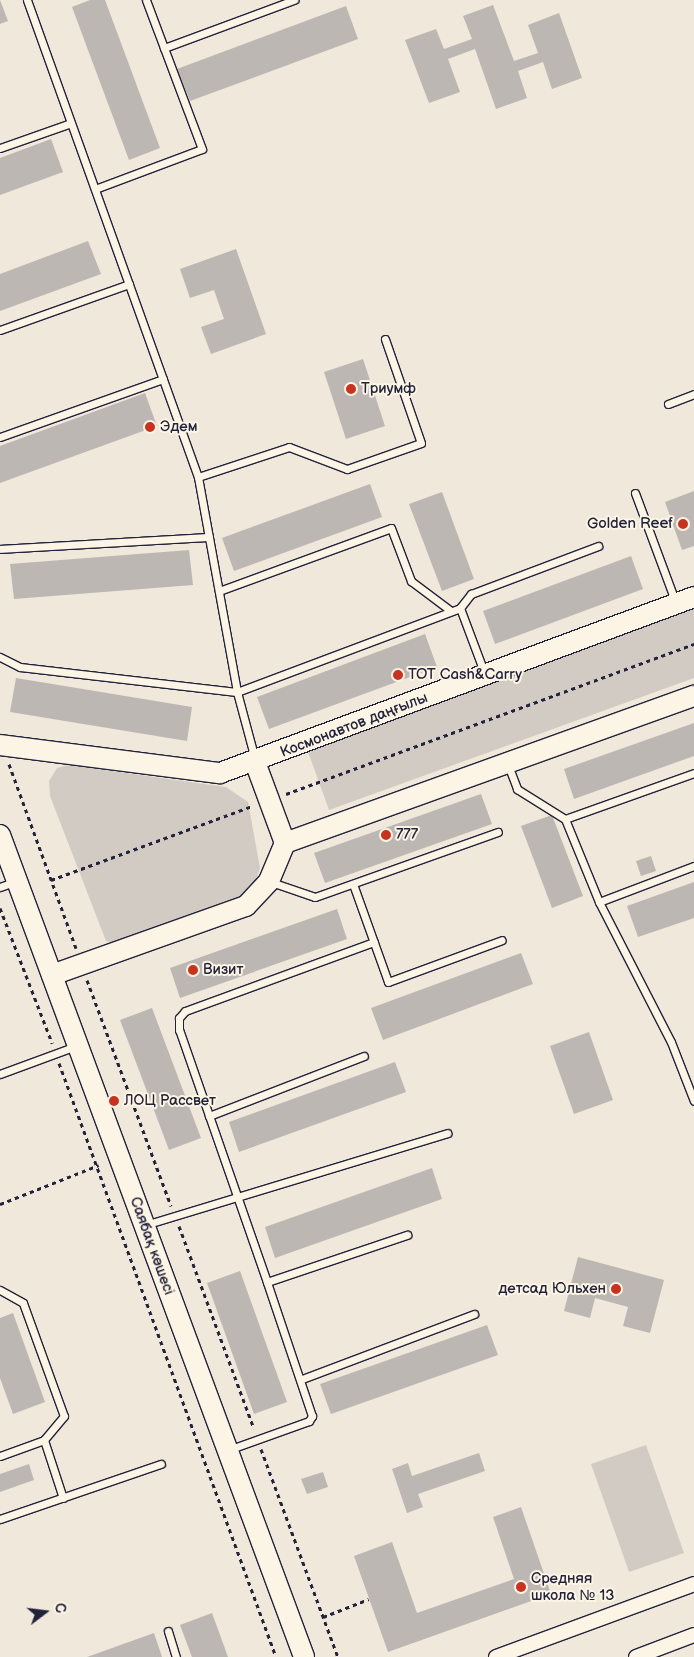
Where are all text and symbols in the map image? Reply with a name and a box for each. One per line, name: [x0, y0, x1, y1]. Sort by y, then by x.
place label: Триумф: [361, 380, 416, 398]
marker: Триумф: [345, 383, 357, 395]
place label: Эдем: [160, 418, 198, 436]
marker: Эдем: [144, 421, 156, 433]
place label: Golden Reef: [587, 515, 673, 533]
marker: Golden Reef: [677, 518, 689, 530]
place label: TOT Cash&Carry: [408, 666, 522, 684]
marker: TOT Cash&Carry: [392, 669, 404, 681]
street label: Космонавтов даңғылы: [278, 689, 430, 761]
place label: 777: [396, 826, 418, 844]
marker: 777: [380, 829, 392, 841]
place label: Визит: [203, 961, 243, 979]
marker: Визит: [187, 964, 199, 976]
place label: ЛОЦ Рассвет: [124, 1092, 216, 1110]
marker: ЛОЦ Рассвет: [108, 1095, 120, 1107]
street label: Саябақ көшесі: [126, 1195, 178, 1297]
place label: детсад Юльхен: [498, 1280, 606, 1298]
marker: детсад Юльхен: [610, 1283, 622, 1295]
place label: Средняя школа № 13: [531, 1569, 615, 1604]
marker: Средняя школа № 13: [515, 1581, 527, 1593]
north arrow: [20, 1587, 70, 1637]
text: С: [50, 1601, 69, 1615]

